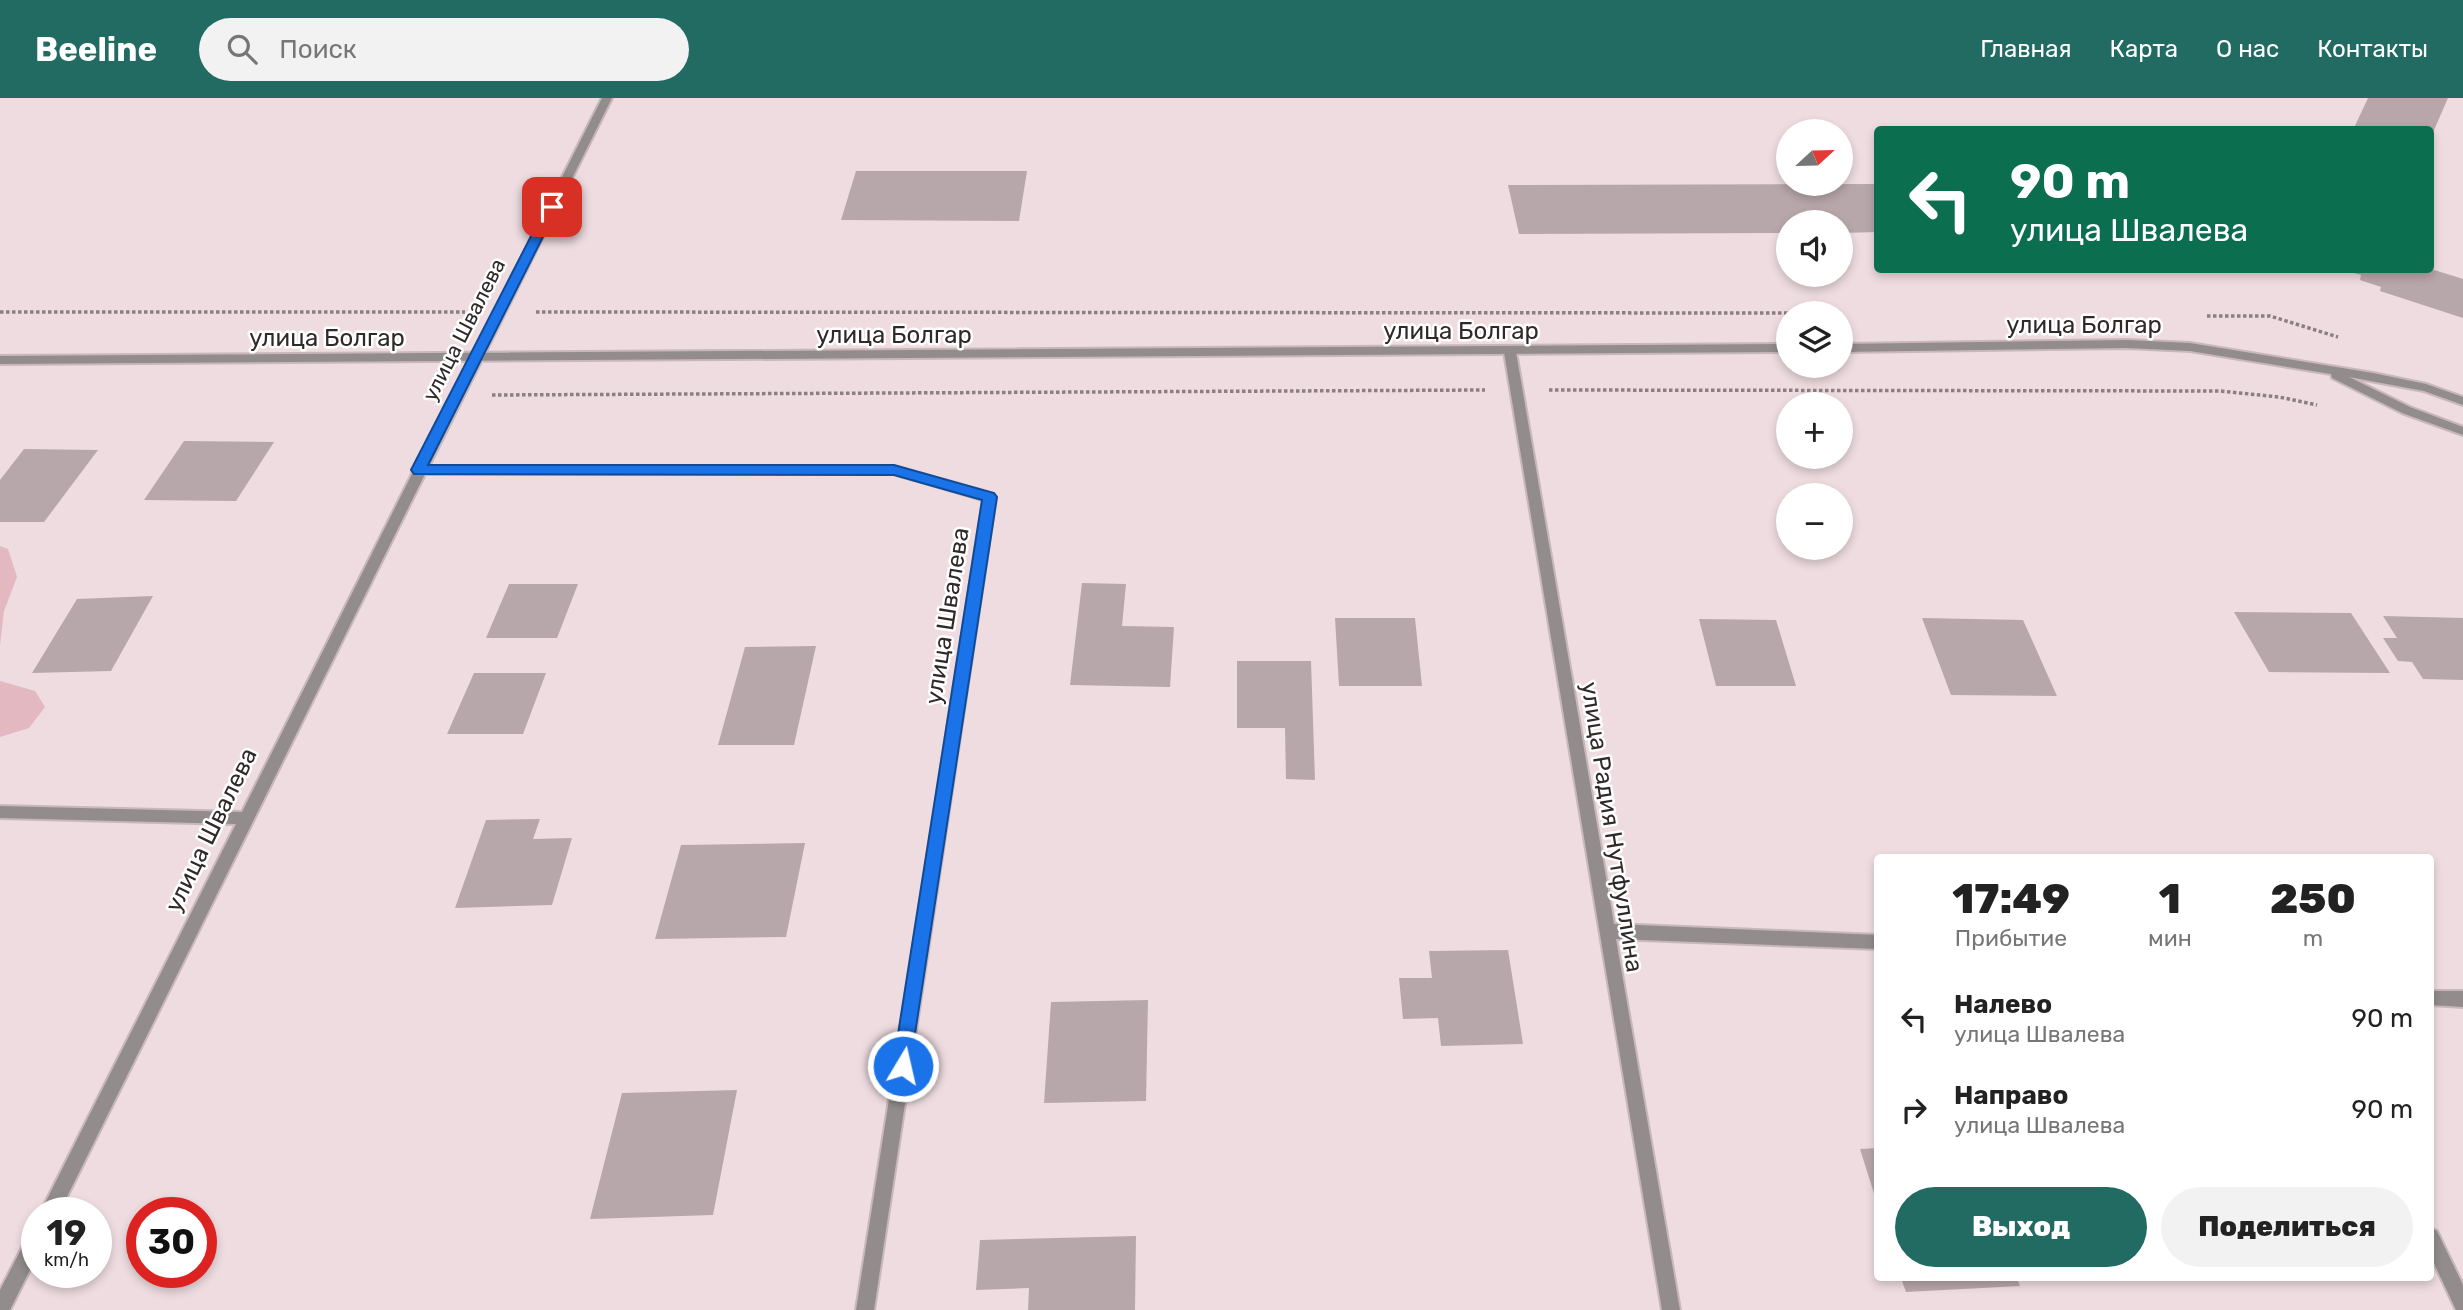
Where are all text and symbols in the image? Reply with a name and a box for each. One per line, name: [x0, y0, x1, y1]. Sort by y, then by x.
search box: [199, 18, 689, 81]
text: Beeline: [35, 30, 157, 69]
icon: search: [223, 30, 261, 68]
text: Поиск: [279, 34, 357, 65]
text: Главная: [1980, 35, 2072, 63]
text: Карта: [2110, 35, 2178, 63]
text: О нас: [2216, 35, 2279, 63]
text: Контакты: [2317, 35, 2428, 63]
north arrow: [1776, 119, 1853, 196]
map controls: [1776, 119, 1853, 560]
text: 90 m: [2010, 152, 2130, 210]
icon: left: [1895, 154, 1986, 245]
pin: [522, 177, 582, 237]
icon: arrive: [533, 188, 571, 226]
button: sound: [1776, 210, 1853, 287]
text: улица Швалева: [2010, 211, 2248, 249]
street label: улица Швалева: [417, 254, 510, 405]
button: layers: [1776, 301, 1853, 378]
street label: улица Болгар: [2006, 311, 2162, 339]
street label: улица Болгар: [1383, 317, 1539, 345]
street label: улица Болгар: [816, 321, 972, 349]
street label: улица Болгар: [249, 324, 405, 352]
button: +: [1776, 392, 1853, 469]
button: −: [1776, 483, 1853, 560]
street label: улица Швалева: [919, 526, 975, 706]
street label: улица Радия Нутфуллина: [1575, 680, 1649, 974]
street label: улица Швалева: [159, 744, 263, 916]
text: 17:49: [1952, 874, 2070, 924]
text: 1: [2159, 874, 2181, 924]
text: 250: [2270, 874, 2356, 924]
text: Прибытие: [1955, 924, 2067, 952]
text: мин: [2148, 924, 2192, 952]
text: m: [2303, 924, 2323, 952]
text: Налево: [1954, 989, 2052, 1020]
icon: left: [1895, 1000, 1933, 1038]
text: 90 m: [2352, 1003, 2413, 1034]
text: улица Швалева: [1954, 1020, 2125, 1048]
position arrow: [866, 1029, 940, 1103]
text: Направо: [1954, 1080, 2068, 1111]
icon: right: [1895, 1091, 1933, 1129]
text: 90 m: [2352, 1094, 2413, 1125]
text: улица Швалева: [1954, 1111, 2125, 1139]
button: Выход: [1895, 1187, 2147, 1267]
button: Поделиться: [2161, 1187, 2413, 1267]
speed limit sign: 30: [126, 1197, 217, 1288]
text: 19: [47, 1212, 86, 1254]
text: km/h: [44, 1249, 89, 1271]

